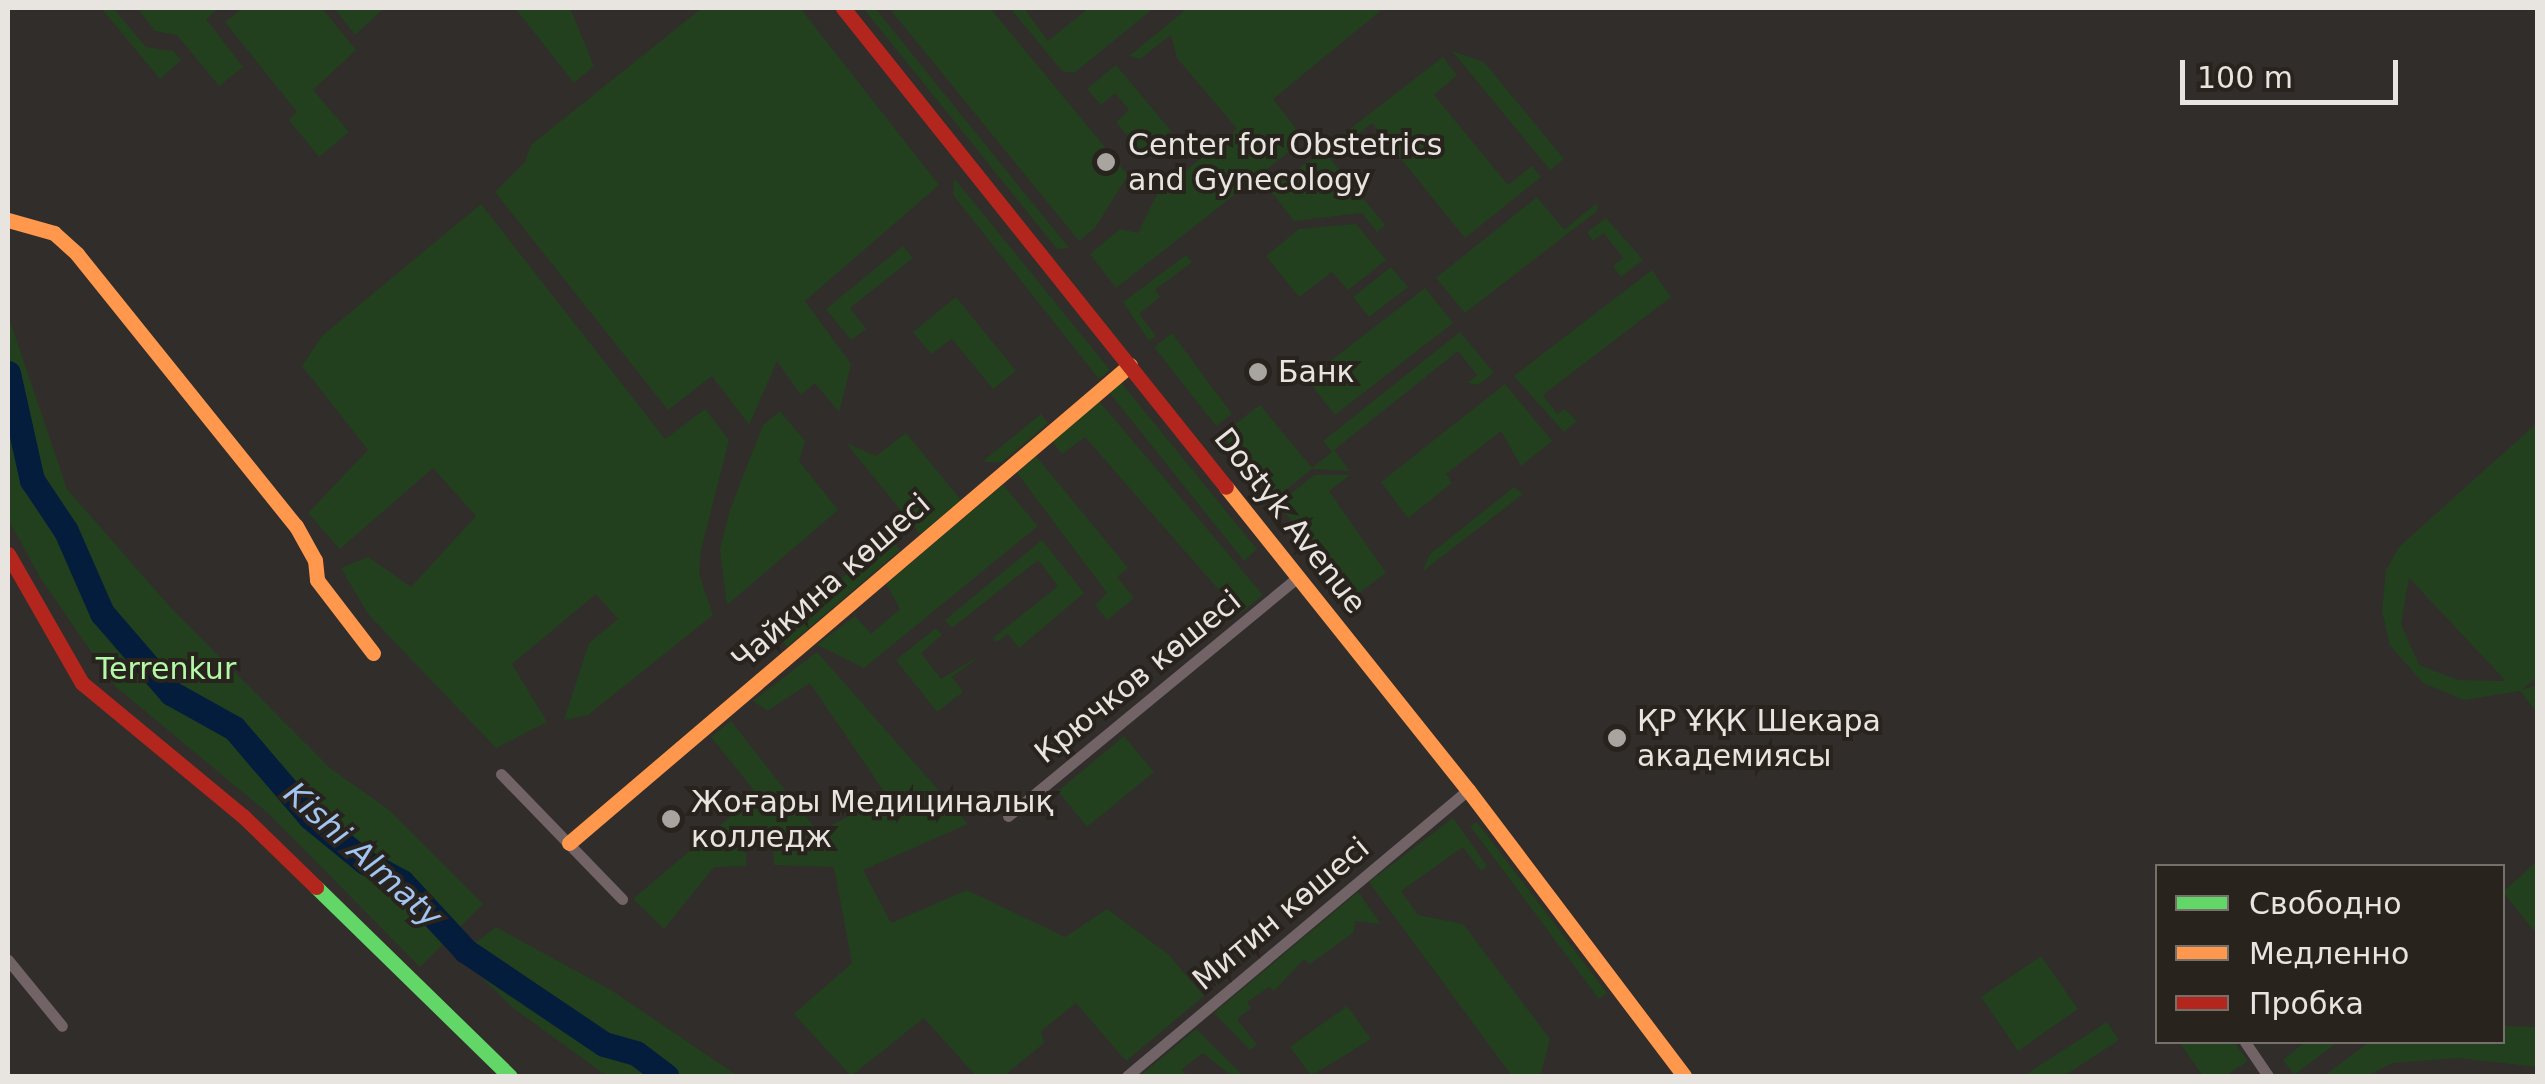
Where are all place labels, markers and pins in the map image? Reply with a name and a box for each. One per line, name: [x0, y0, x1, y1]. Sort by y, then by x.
place label: Center for Obstetrics and Gynecology: [1128, 127, 1442, 198]
marker: Center for Obstetrics and Gynecology: [1093, 149, 1119, 175]
place label: Банк: [1278, 354, 1355, 390]
marker: Банк: [1247, 361, 1269, 383]
place label: ҚР ҰҚК Шекара академиясы: [1637, 703, 1881, 774]
marker: ҚР ҰҚК Шекара академиясы: [1606, 727, 1628, 749]
place label: Жоғары Медициналық колледж: [691, 784, 1054, 854]
marker: Жоғары Медициналық колледж: [660, 808, 682, 830]

